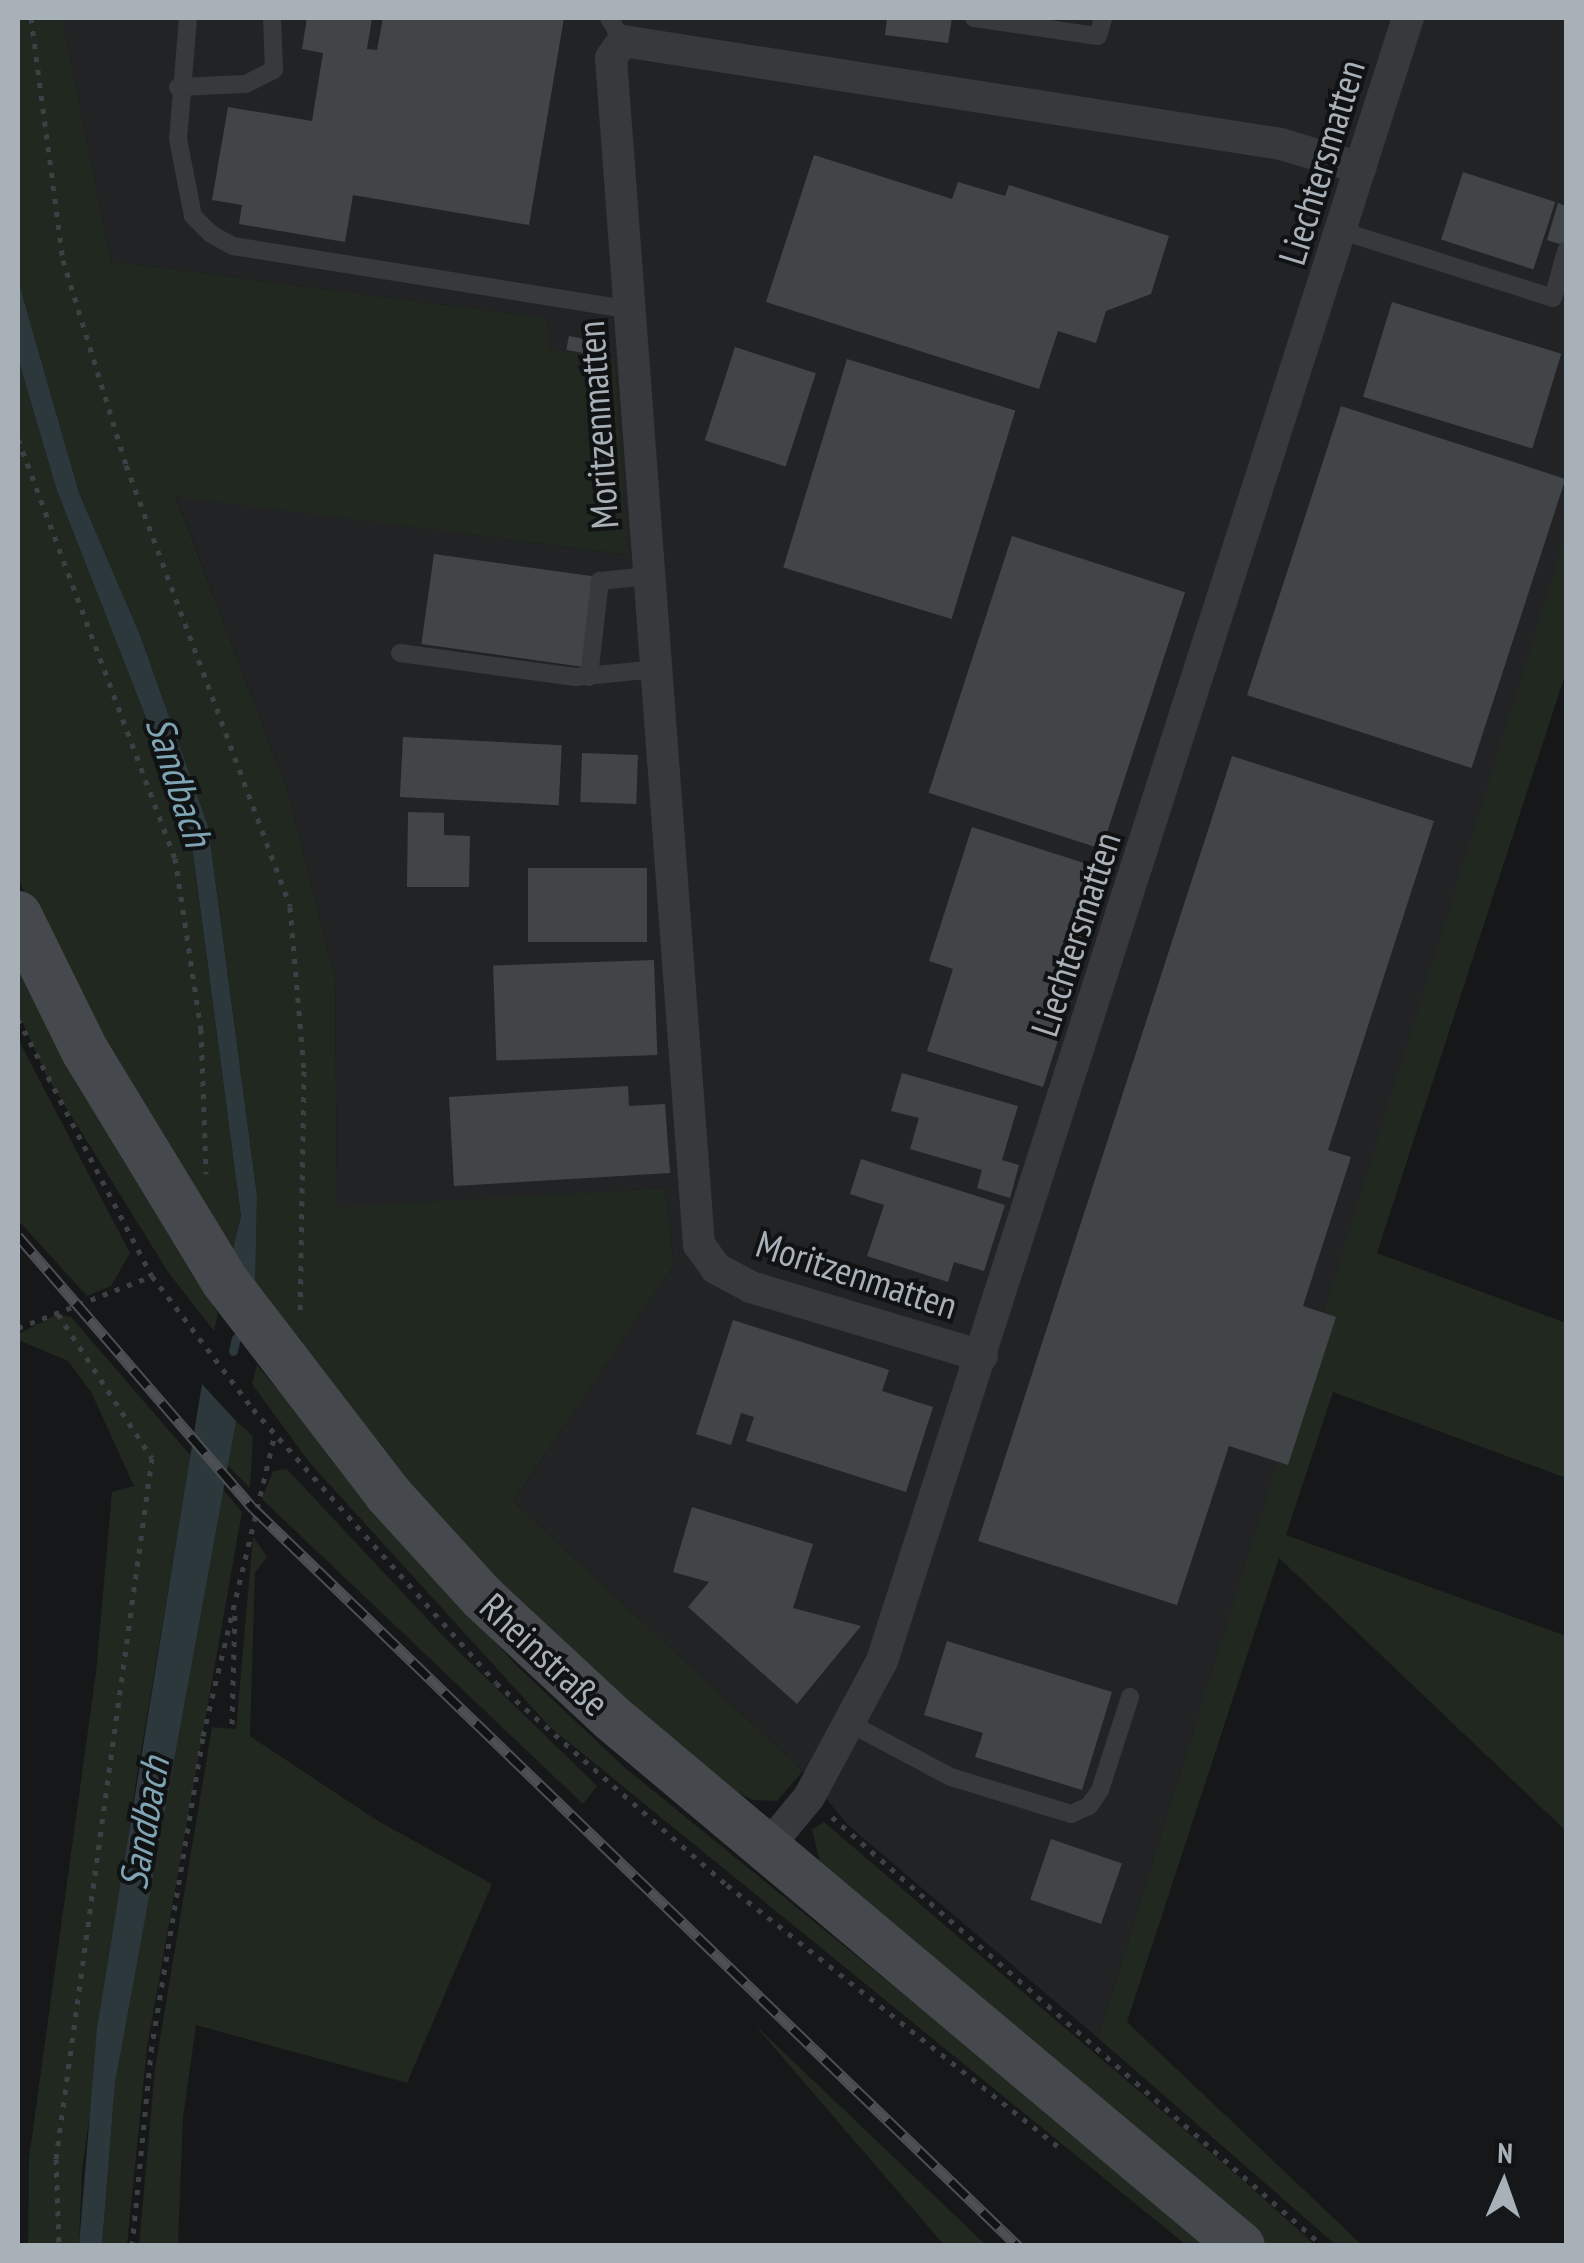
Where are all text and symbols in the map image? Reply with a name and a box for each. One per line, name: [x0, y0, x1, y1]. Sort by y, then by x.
street label: Liechtersmatten: [1268, 54, 1374, 270]
street label: Moritzenmatten: [567, 320, 627, 530]
water label: Sandbach: [137, 710, 223, 852]
street label: Liechtersmatten: [1021, 826, 1129, 1042]
street label: Moritzenmatten: [751, 1220, 963, 1328]
street label: Rheinstraße: [471, 1583, 619, 1725]
water label: Sandbach: [108, 1753, 178, 1893]
north arrow: [1454, 2133, 1554, 2233]
text: N: [1497, 2134, 1513, 2171]

